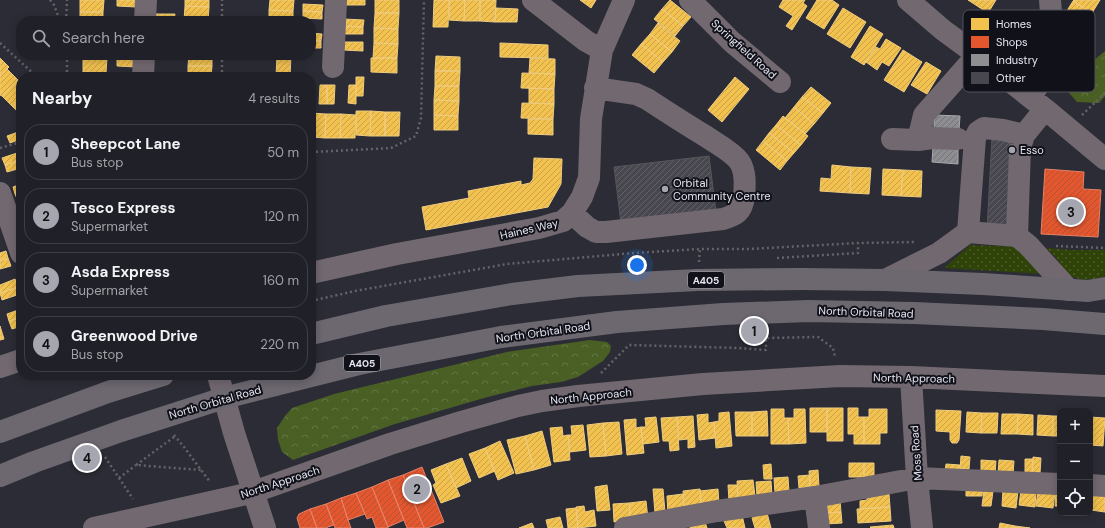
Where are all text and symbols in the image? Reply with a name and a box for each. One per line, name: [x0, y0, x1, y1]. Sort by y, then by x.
legend: [963, 10, 1095, 92]
search box: [16, 16, 316, 60]
street label: Springfield Road: [709, 16, 780, 82]
text: Homes: [996, 17, 1032, 31]
icon: search: [30, 27, 52, 49]
text: Search here: [62, 28, 145, 48]
text: Shops: [996, 35, 1028, 49]
text: Industry: [996, 53, 1038, 67]
text: Other: [996, 71, 1025, 85]
text: Nearby: [32, 87, 92, 109]
text: 4 results: [248, 90, 300, 107]
text: Sheepcot Lane: [71, 134, 181, 154]
place label: Esso: [1020, 143, 1044, 157]
text: 1: [44, 144, 48, 161]
text: 50 m: [267, 144, 299, 161]
marker: Esso: [1007, 145, 1017, 155]
text: Bus stop: [71, 154, 123, 171]
place label: Orbital Community Centre: [673, 176, 771, 203]
marker: Orbital Community Centre: [660, 184, 670, 194]
pin: 3: [1058, 197, 1084, 227]
text: Tesco Express: [71, 198, 176, 218]
text: 2: [42, 208, 50, 225]
text: 120 m: [264, 208, 299, 225]
street label: Haines Way: [499, 216, 559, 242]
text: Supermarket: [71, 218, 148, 235]
your location: [627, 255, 647, 275]
text: Asda Express: [71, 262, 170, 282]
text: 3: [42, 272, 50, 289]
text: 160 m: [263, 272, 299, 289]
road number: A405: [688, 272, 724, 288]
text: Supermarket: [71, 282, 148, 299]
street label: North Orbital Road: [818, 303, 914, 321]
pin: 1: [741, 316, 767, 346]
street label: North Orbital Road: [495, 318, 591, 346]
text: Greenwood Drive: [71, 326, 198, 346]
text: 4: [42, 336, 50, 353]
text: 220 m: [260, 336, 299, 353]
text: Bus stop: [71, 346, 123, 363]
road number: A405: [344, 355, 380, 371]
street label: North Approach: [873, 370, 955, 386]
street label: North Orbital Road: [167, 382, 263, 422]
street label: North Approach: [550, 385, 632, 407]
map controls: [1057, 408, 1093, 516]
button: +: [1057, 408, 1093, 444]
street label: Moss Road: [907, 425, 925, 481]
pin: 4: [74, 443, 100, 473]
button: −: [1057, 444, 1093, 480]
street label: North Approach: [239, 463, 321, 501]
pin: 2: [404, 474, 430, 504]
button: locate: [1057, 480, 1093, 516]

